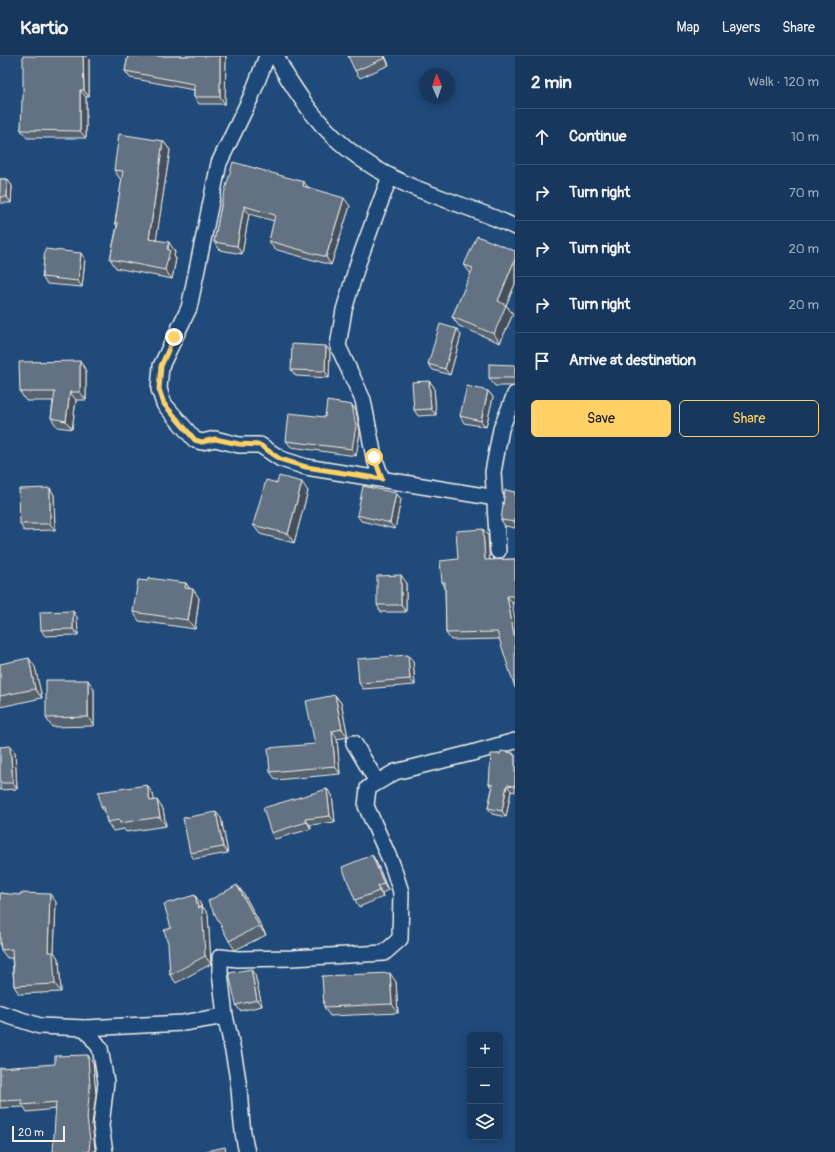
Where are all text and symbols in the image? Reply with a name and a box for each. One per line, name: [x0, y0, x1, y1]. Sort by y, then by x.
text: Kartio: [20, 16, 68, 40]
text: Map: [677, 19, 700, 36]
text: Layers: [722, 19, 760, 36]
text: Share: [782, 19, 815, 36]
north arrow: [419, 68, 455, 104]
text: 2 min: [531, 72, 572, 93]
text: Walk · 120 m: [748, 74, 819, 90]
icon: ahead: [531, 126, 553, 148]
text: Continue: [569, 127, 627, 146]
text: 10 m: [791, 129, 819, 145]
icon: right: [531, 182, 553, 204]
text: Turn right: [569, 183, 630, 202]
text: 70 m: [789, 185, 819, 201]
icon: right: [531, 238, 553, 260]
text: Turn right: [569, 239, 630, 258]
text: 20 m: [788, 241, 819, 257]
icon: right: [531, 294, 553, 316]
text: Turn right: [569, 295, 630, 314]
text: 20 m: [788, 297, 819, 313]
route end: [165, 328, 183, 346]
icon: arrive: [531, 350, 553, 372]
text: Arrive at destination: [569, 351, 696, 370]
button: Save: [531, 400, 671, 437]
button: Share: [679, 400, 819, 437]
route start: [365, 448, 383, 466]
map controls: [467, 1032, 503, 1140]
button: +: [467, 1032, 503, 1068]
button: −: [467, 1068, 503, 1104]
button: layers: [467, 1104, 503, 1140]
scale bar: [12, 1124, 65, 1143]
text: 20 m: [18, 1126, 44, 1139]

